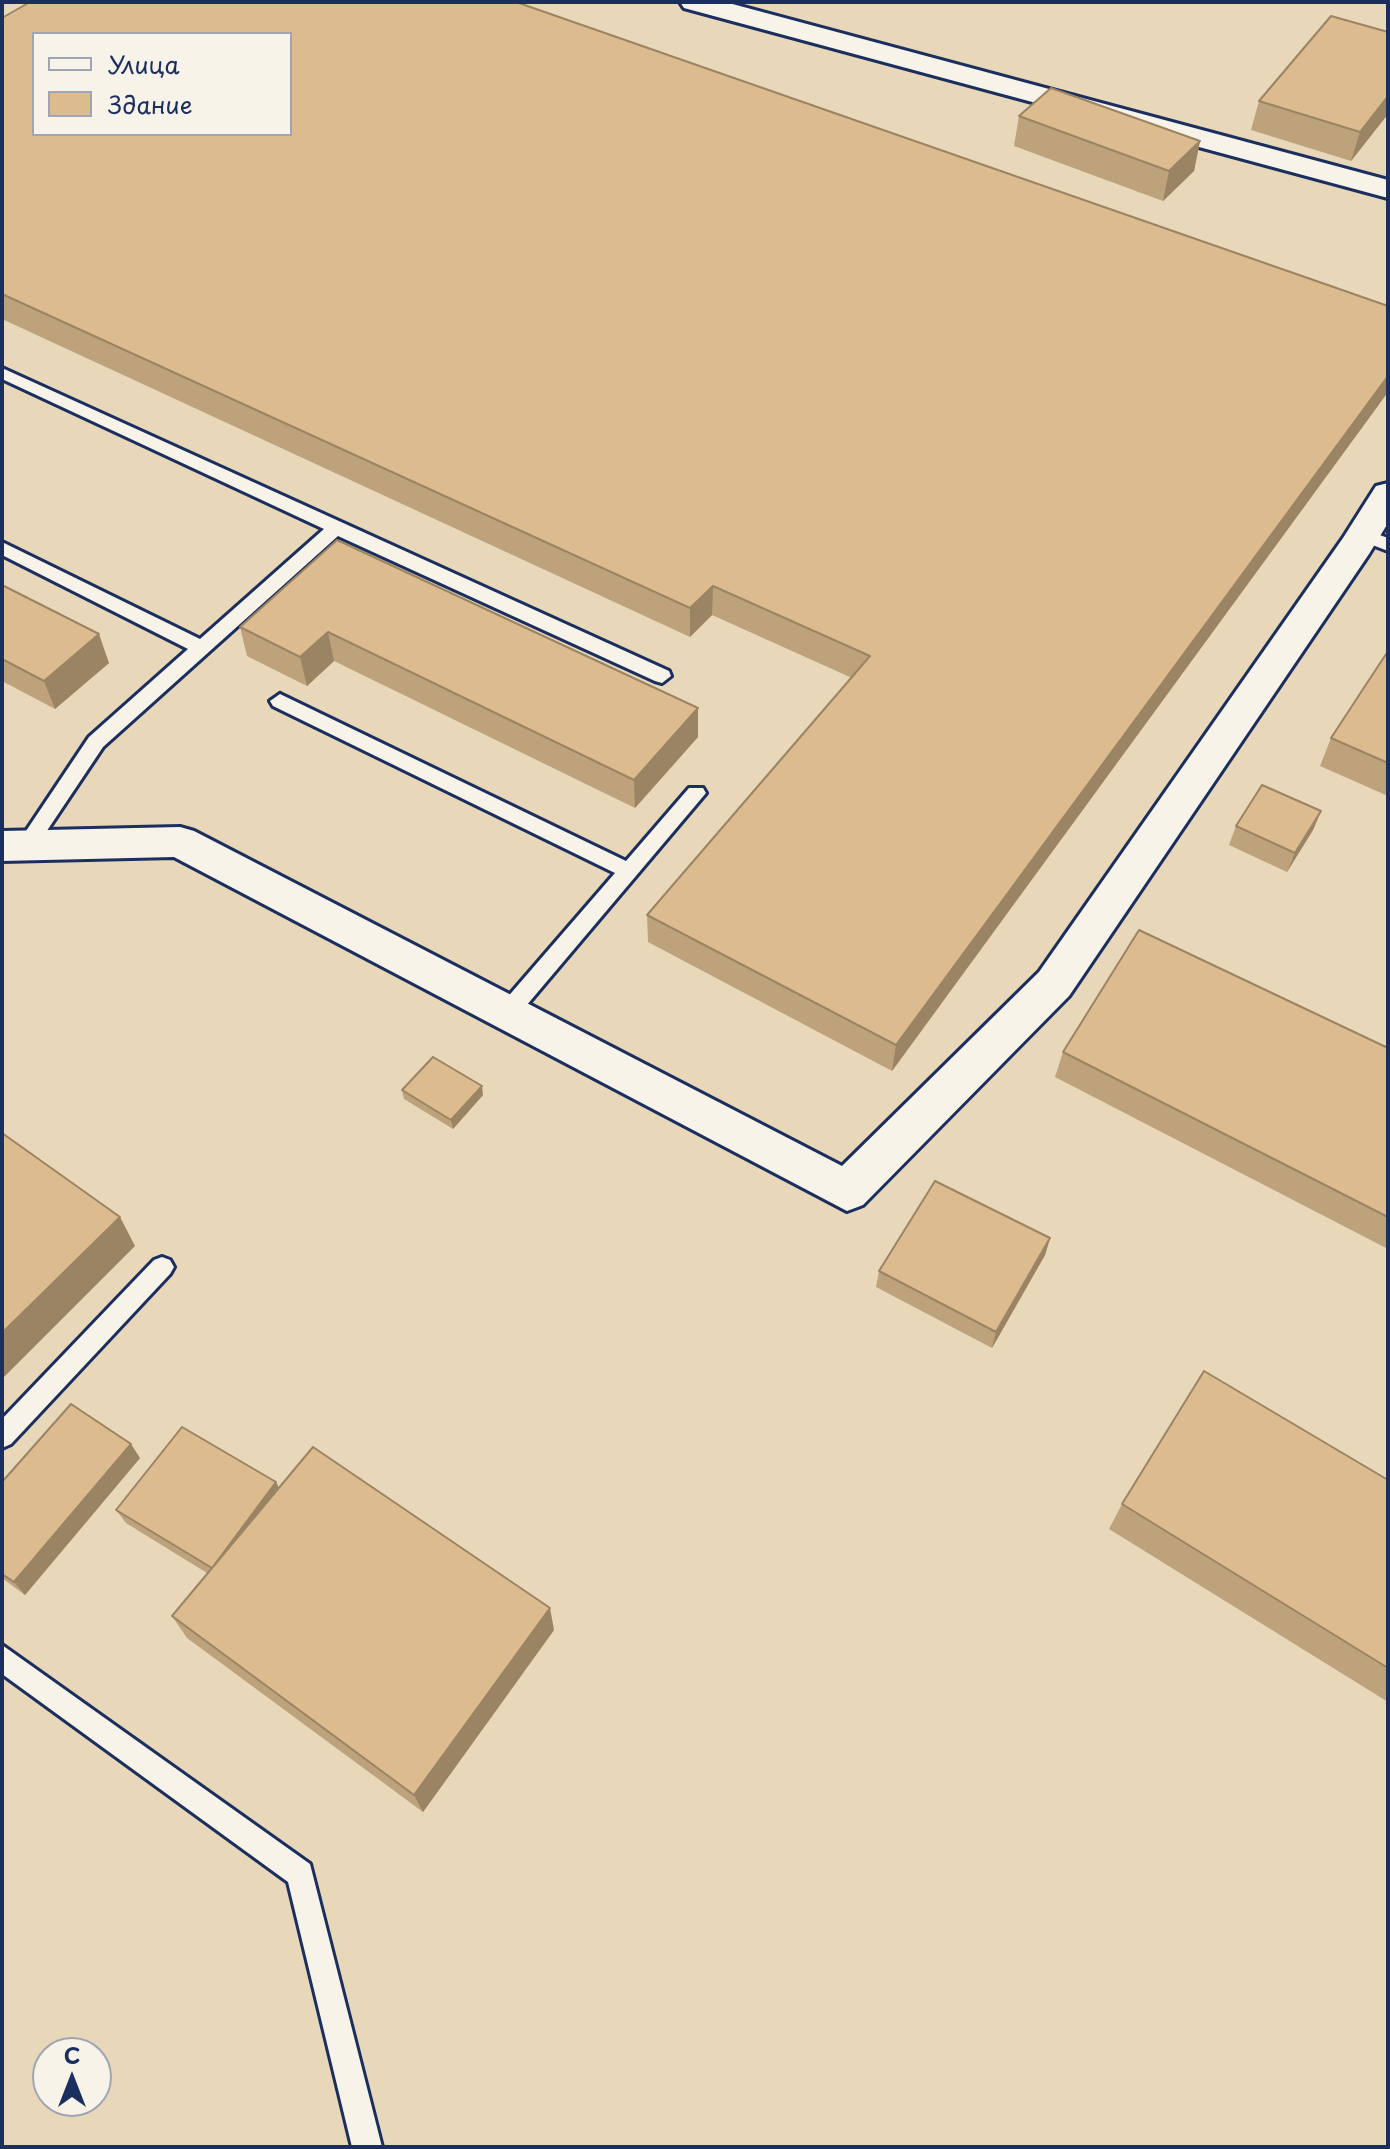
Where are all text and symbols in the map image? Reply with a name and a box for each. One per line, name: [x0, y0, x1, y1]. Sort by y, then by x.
legend: [32, 32, 292, 136]
text: Улица: [108, 46, 180, 82]
text: Здание: [108, 86, 193, 122]
north arrow: [32, 2037, 112, 2117]
text: С: [64, 2038, 80, 2071]

